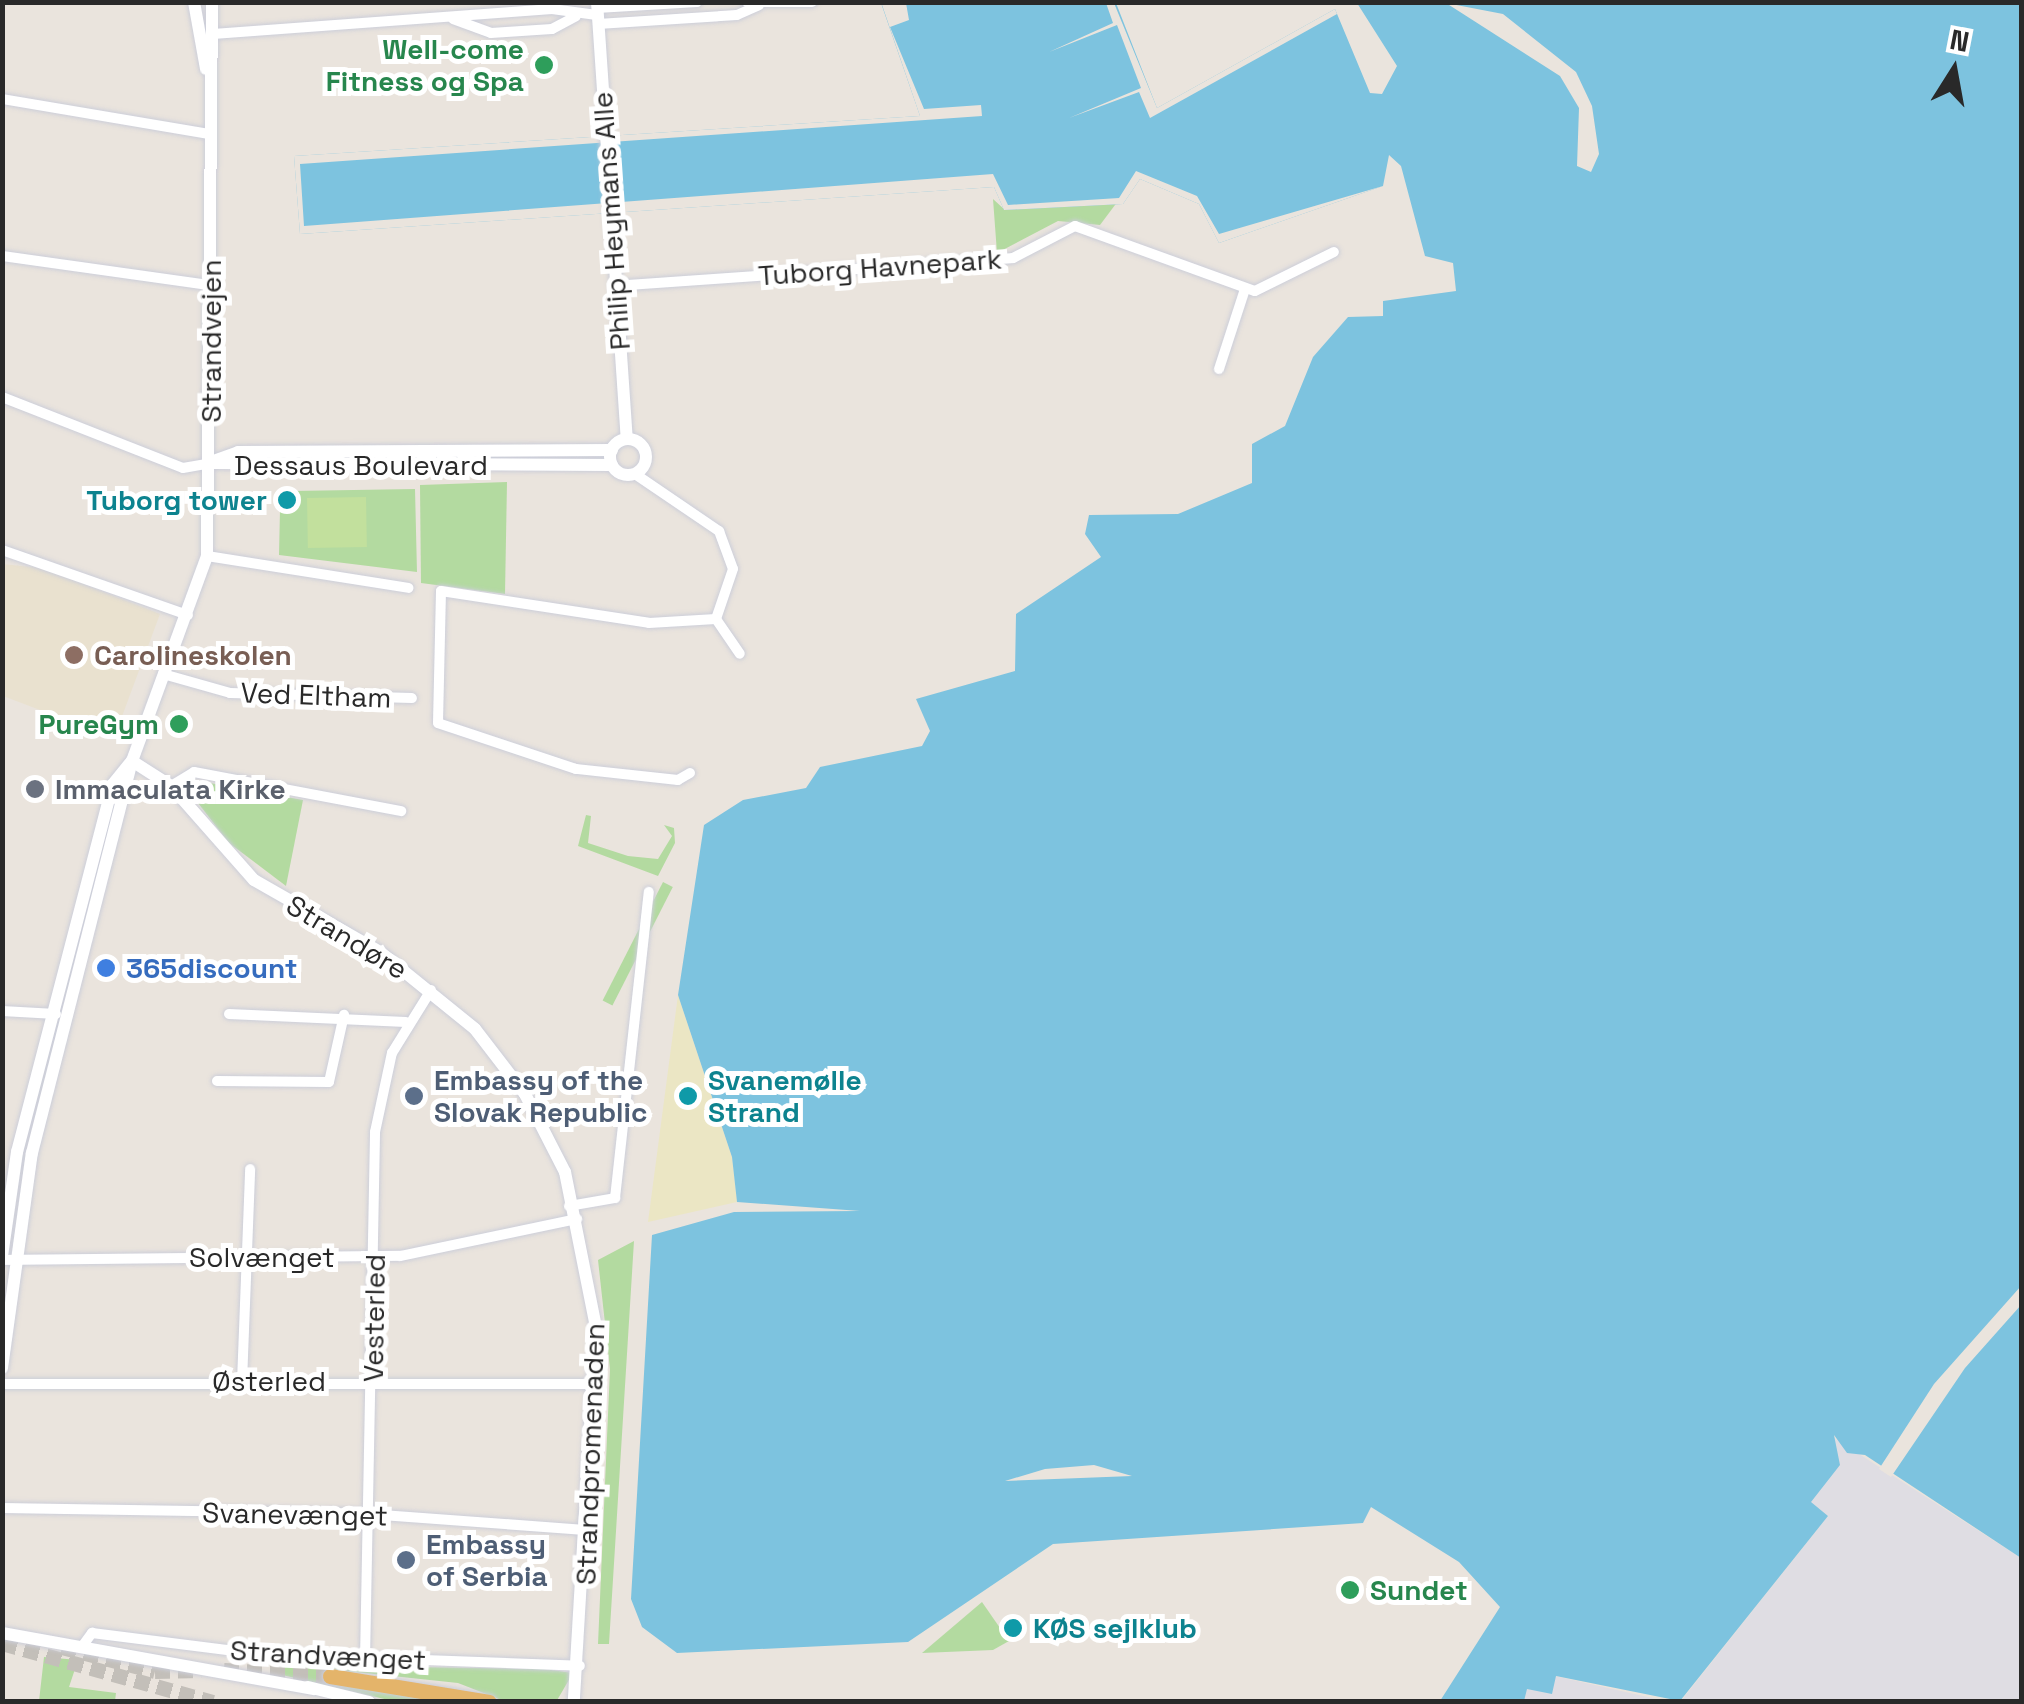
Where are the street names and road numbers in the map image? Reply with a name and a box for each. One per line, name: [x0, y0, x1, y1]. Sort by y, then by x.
street label: Philip Heymans Alle: [585, 91, 637, 351]
street label: Tuborg Havnepark: [757, 242, 1003, 292]
street label: Strandvejen: [194, 259, 228, 423]
street label: Dessaus Boulevard: [234, 448, 488, 482]
street label: Ved Eltham: [240, 676, 392, 714]
street label: Strandøre: [280, 888, 414, 986]
street label: Solvænget: [189, 1240, 335, 1274]
street label: Vesterled: [356, 1254, 392, 1382]
street label: Strandpromenaden: [569, 1322, 611, 1586]
street label: Østerled: [212, 1364, 326, 1398]
street label: Svanevænget: [202, 1496, 388, 1532]
street label: Strandvænget: [229, 1633, 427, 1677]

